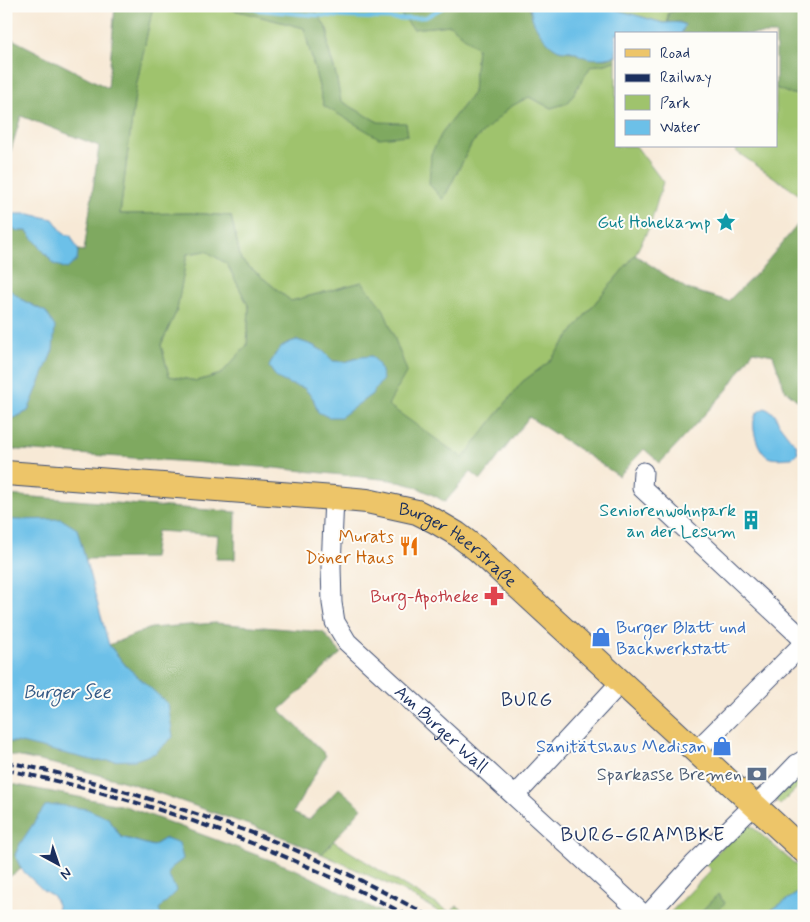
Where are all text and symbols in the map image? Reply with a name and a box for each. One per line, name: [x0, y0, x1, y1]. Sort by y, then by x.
legend: [615, 32, 778, 148]
text: Road: [660, 44, 690, 64]
text: Railway: [660, 68, 712, 88]
text: Park: [660, 94, 690, 114]
text: Water: [660, 118, 700, 138]
place label: Gut Hohekamp: [597, 211, 711, 235]
place icon: Gut Hohekamp: [715, 211, 737, 233]
street label: Burger Heerstraße: [396, 497, 522, 593]
place label: Seniorenwohnpark an der Lesum: [599, 499, 736, 544]
building icon: Seniorenwohnpark an der Lesum: [740, 509, 762, 531]
place label: Murats Döner Haus: [305, 525, 394, 570]
restaurant icon: Murats Döner Haus: [398, 535, 420, 557]
place label: Burg-Apotheke: [370, 585, 479, 610]
pharmacy icon: Burg-Apotheke: [483, 585, 505, 607]
place label: Burger Blatt und Backwerkstatt: [616, 616, 746, 661]
shop icon: Burger Blatt und Backwerkstatt: [590, 626, 612, 648]
water label: Burger See: [23, 680, 112, 707]
street label: Am Burger Wall: [389, 681, 493, 779]
district label: BURG: [501, 688, 553, 713]
place label: Sanitätshaus Medisan: [536, 735, 707, 759]
shop icon: Sanitätshaus Medisan: [711, 735, 733, 757]
place label: Sparkasse Bremen: [597, 763, 742, 787]
bank icon: Sparkasse Bremen: [746, 763, 768, 785]
district label: BURG-GRAMBKE: [561, 822, 725, 849]
north arrow: [32, 840, 82, 890]
text: N: [56, 863, 75, 883]

